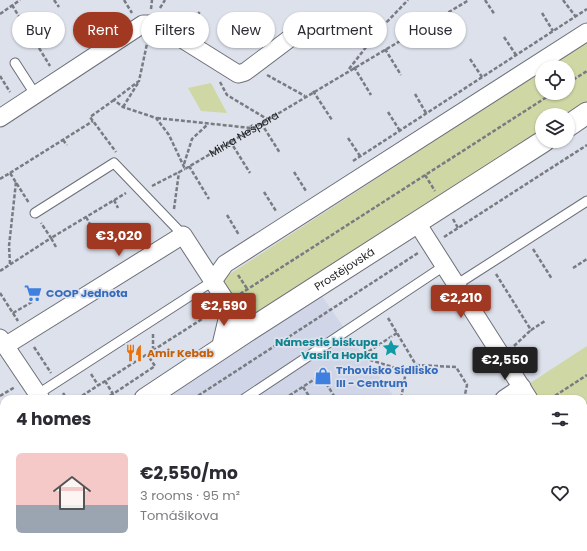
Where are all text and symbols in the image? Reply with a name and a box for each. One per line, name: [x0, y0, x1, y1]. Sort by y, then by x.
chip: Buy: [12, 12, 65, 48]
chip: Rent: [73, 12, 133, 48]
chip: Filters: [141, 12, 209, 48]
chip: New: [217, 12, 275, 48]
chip: Apartment: [283, 12, 387, 48]
chip: House: [395, 12, 466, 48]
map controls: [535, 60, 575, 148]
button: locate: [535, 60, 575, 100]
street label: Mirka Nešpora: [206, 107, 282, 161]
button: layers: [535, 108, 575, 148]
pin: €3,020: [86, 223, 152, 257]
text: €3,020: [96, 226, 142, 245]
street label: Prostějovská: [311, 244, 378, 294]
supermarket icon: COOP Jednota: [23, 283, 43, 303]
place label: COOP Jednota: [46, 285, 128, 301]
pin: €2,210: [428, 285, 494, 319]
text: €2,210: [440, 288, 482, 307]
pin: €2,590: [191, 293, 257, 327]
text: €2,590: [201, 296, 247, 315]
place label: Námestie biskupa Vasiľa Hopka: [275, 334, 378, 363]
place icon: Námestie biskupa Vasiľa Hopka: [381, 338, 401, 358]
restaurant icon: Amir Kebab: [124, 343, 144, 363]
place label: Amir Kebab: [147, 345, 214, 361]
pin: €2,550: [472, 347, 538, 381]
text: €2,550: [482, 350, 528, 369]
place label: Trhovisko Sídlisko III - Centrum: [336, 362, 438, 391]
shop icon: Trhovisko Sídlisko III - Centrum: [313, 366, 333, 386]
text: 4 homes: [16, 407, 91, 431]
icon: filters: [549, 408, 571, 430]
text: €2,550/mo: [140, 461, 238, 485]
icon: home: [48, 469, 96, 517]
icon: heart: [549, 482, 571, 504]
text: 3 rooms · 95 m²: [140, 486, 240, 505]
text: Tomášikova: [140, 506, 219, 525]

